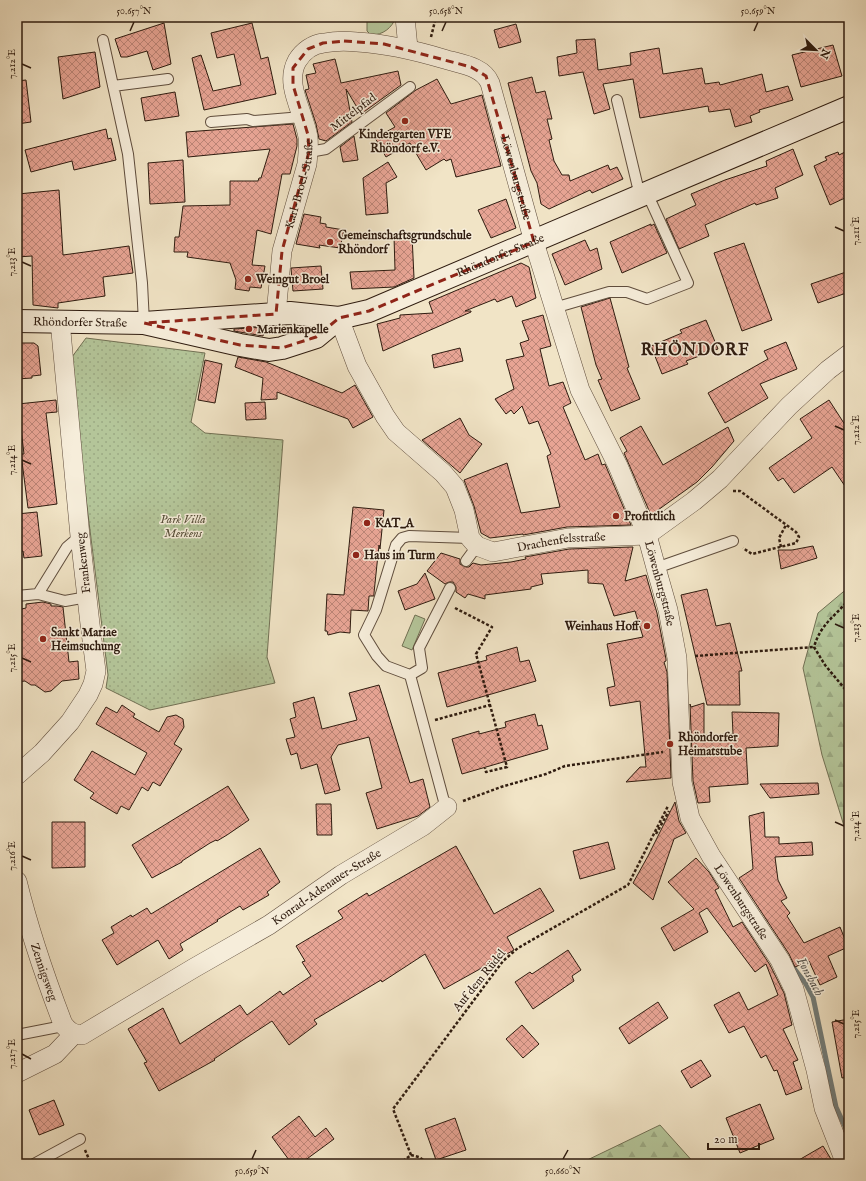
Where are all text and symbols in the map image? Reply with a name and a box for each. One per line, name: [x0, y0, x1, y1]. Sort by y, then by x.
text: 50.657°N: [117, 5, 152, 18]
text: 50.658°N: [429, 5, 463, 18]
text: 50.659°N: [741, 5, 776, 18]
north arrow: [796, 30, 836, 70]
text: N: [816, 46, 833, 61]
text: 7.212°E: [6, 49, 19, 79]
street label: Mittelpfad: [327, 90, 380, 135]
marker: Kindergarten VFE Rhöndorf e.V.: [400, 116, 410, 126]
place label: Kindergarten VFE Rhöndorf e.V.: [358, 127, 452, 156]
street label: Löwenburgstraße: [497, 133, 535, 222]
street label: Karl-Broel-Straße: [282, 138, 316, 230]
text: 7.211°E: [850, 216, 863, 246]
place label: Gemeinschaftsgrundschule Rhöndorf: [338, 228, 472, 257]
street label: Rhöndorfer Straße: [454, 230, 547, 281]
marker: Gemeinschaftsgrundschule Rhöndorf: [325, 237, 335, 247]
text: 7.213°E: [6, 247, 19, 277]
place label: Weingut Broel: [255, 272, 330, 288]
marker: Weingut Broel: [243, 274, 253, 284]
street label: Rhöndorfer Straße: [33, 314, 128, 331]
place label: Marienkapelle: [257, 322, 329, 338]
marker: Marienkapelle: [244, 324, 254, 334]
district label: RHÖNDORF: [641, 339, 749, 361]
text: 7.212°E: [850, 415, 863, 445]
text: 7.214°E: [6, 445, 19, 475]
place label: Profittlich: [624, 509, 676, 524]
marker: Profittlich: [611, 511, 621, 521]
park label: Park Villa Merkens: [160, 512, 206, 541]
place label: KAT_A: [375, 516, 415, 531]
marker: KAT_A: [362, 518, 372, 528]
street label: Drachenfelsstraße: [516, 530, 606, 555]
street label: Frankenweg: [73, 531, 94, 594]
street label: Löwenburgstraße: [641, 539, 678, 628]
place label: Haus im Turm: [364, 548, 436, 563]
marker: Haus im Turm: [351, 550, 361, 560]
text: 7.213°E: [850, 613, 863, 643]
place label: Weinhaus Hoff: [564, 619, 641, 634]
marker: Weinhaus Hoff: [642, 621, 652, 631]
place label: Sankt Mariae Heimsuchung: [51, 625, 121, 655]
marker: Sankt Mariae Heimsuchung: [38, 634, 48, 644]
text: 7.215°E: [6, 643, 19, 672]
place label: Rhöndorfer Heimatstube: [678, 730, 742, 759]
marker: Rhöndorfer Heimatstube: [665, 739, 675, 749]
text: 7.214°E: [850, 811, 863, 841]
text: 7.216°E: [6, 841, 19, 871]
street label: Konrad-Adenauer-Straße: [269, 846, 384, 929]
street label: Löwenburgstraße: [710, 861, 772, 943]
street label: Zennigsweg: [27, 941, 61, 1004]
street label: Auf dem Rüdel: [449, 946, 509, 1015]
water label: Fonsbach: [792, 954, 827, 1000]
text: 7.215°E: [850, 1009, 863, 1038]
text: 7.217°E: [6, 1039, 19, 1069]
scale bar: [708, 1125, 759, 1151]
text: 20 m: [714, 1132, 737, 1147]
text: 50.659°N: [235, 1165, 270, 1178]
text: 50.660°N: [545, 1165, 581, 1178]

